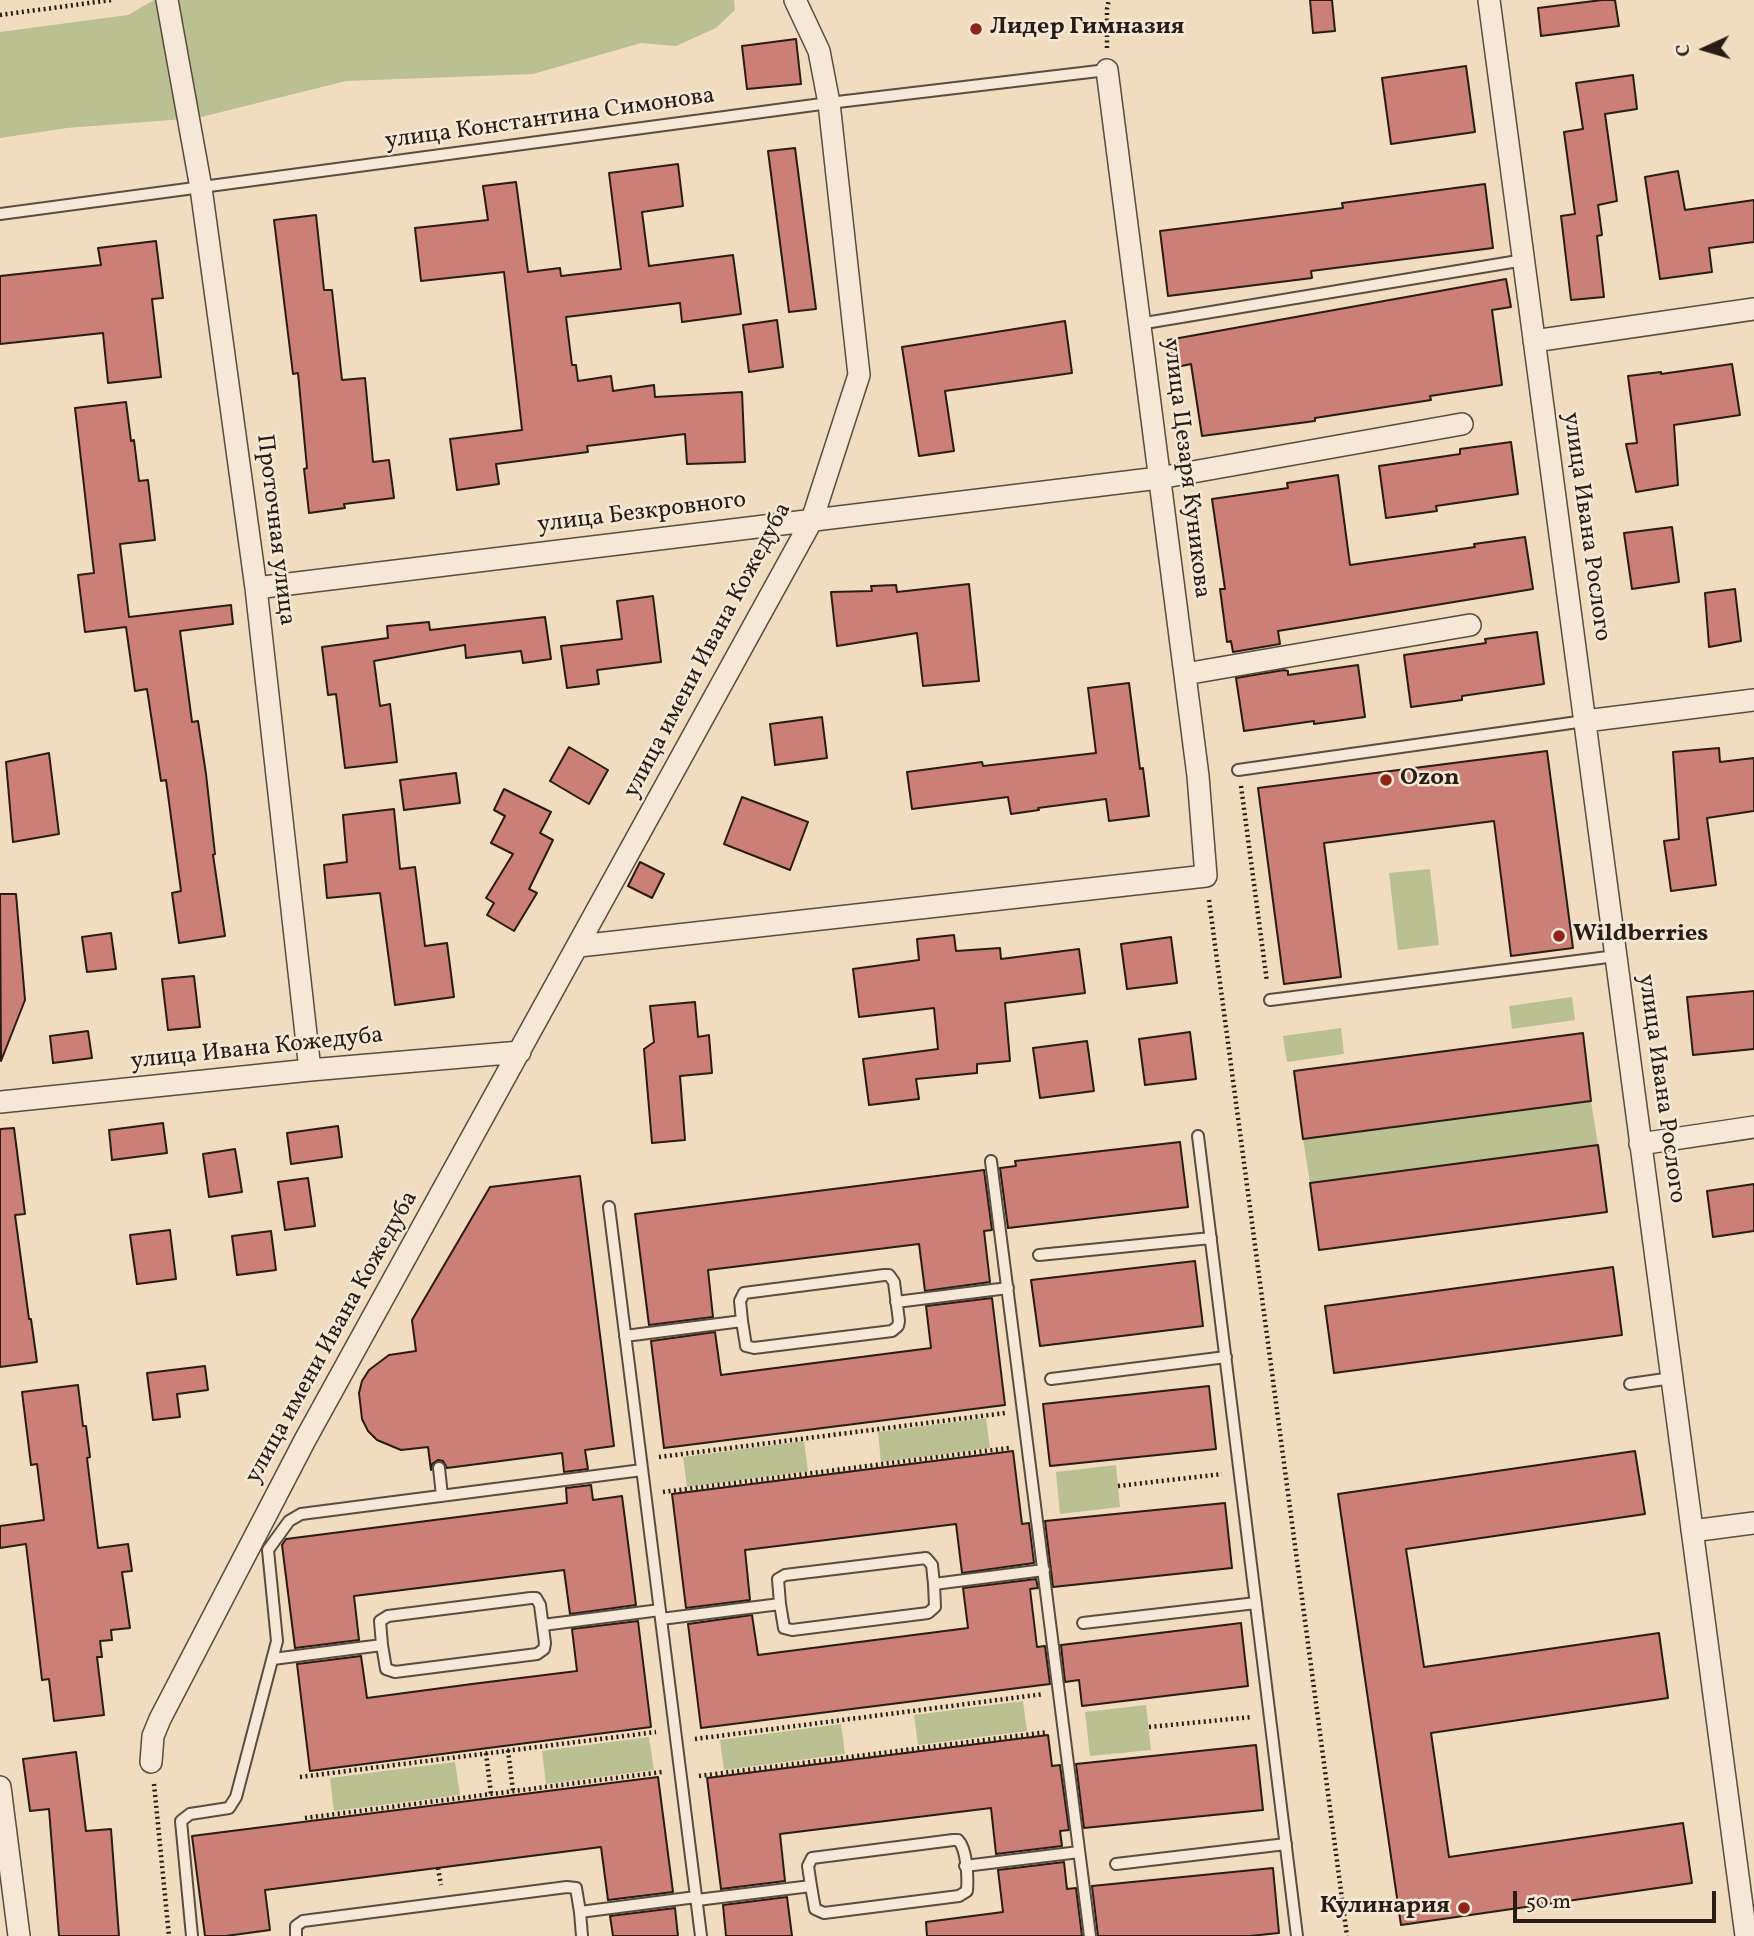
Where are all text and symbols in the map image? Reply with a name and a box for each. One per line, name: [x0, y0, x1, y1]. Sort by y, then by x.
north arrow: [1670, 14, 1740, 84]
place label: Лидер Гимназия: [990, 15, 1185, 43]
marker: Лидер Гимназия: [968, 21, 984, 37]
text: С: [1671, 43, 1697, 57]
street label: улица Константина Симонова: [383, 83, 717, 157]
street label: улица Цезаря Куникова: [1155, 338, 1215, 600]
street label: улица Ивана Рослого: [1555, 411, 1615, 643]
street label: Проточная улица: [248, 433, 300, 627]
street label: улица Безкровного: [536, 487, 748, 541]
street label: улица имени Ивана Кожедуба: [619, 498, 799, 804]
place label: Ozon: [1400, 766, 1460, 794]
marker: Ozon: [1378, 772, 1394, 788]
place label: Wildberries: [1573, 922, 1708, 950]
marker: Wildberries: [1551, 928, 1567, 944]
street label: улица Ивана Рослого: [1630, 973, 1690, 1205]
street label: улица Ивана Кожедуба: [129, 1022, 385, 1078]
street label: улица имени Ивана Кожедуба: [240, 1187, 426, 1489]
scale bar: [1516, 1876, 1719, 1920]
text: 50 m: [1526, 1888, 1571, 1917]
place label: Кулинария: [1320, 1894, 1450, 1922]
marker: Кулинария: [1456, 1900, 1472, 1916]

